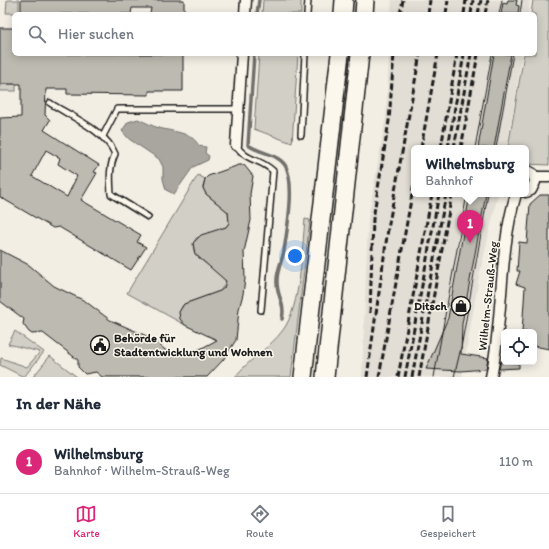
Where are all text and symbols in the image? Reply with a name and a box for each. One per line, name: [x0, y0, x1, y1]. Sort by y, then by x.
search box: [12, 12, 537, 56]
icon: search: [26, 23, 48, 45]
text: Hier suchen: [58, 25, 134, 43]
popup: [411, 145, 529, 197]
text: Wilhelmsburg: [426, 155, 515, 173]
text: Bahnhof: [426, 173, 473, 188]
pin: 1: [457, 210, 483, 243]
street label: Wilhelm-Strauß-Weg: [475, 240, 501, 351]
your location: [285, 246, 305, 266]
shop icon: Ditsch: [450, 295, 472, 317]
place label: Ditsch: [414, 299, 448, 313]
map controls: [501, 329, 537, 365]
button: locate: [501, 329, 537, 365]
place label: Behörde für Stadtentwicklung und Wohnen: [114, 331, 273, 360]
public building icon: Behörde für Stadtentwicklung und Wohnen: [89, 334, 111, 356]
text: In der Nähe: [16, 393, 101, 413]
text: Wilhelmsburg: [54, 445, 143, 463]
text: 1: [26, 454, 32, 469]
text: 110 m: [499, 454, 533, 469]
text: Bahnhof · Wilhelm-Strauß-Weg: [54, 463, 230, 478]
tab: Karte: [73, 503, 100, 540]
tab: Route: [246, 503, 274, 540]
tab: Gespeichert: [420, 503, 476, 540]

